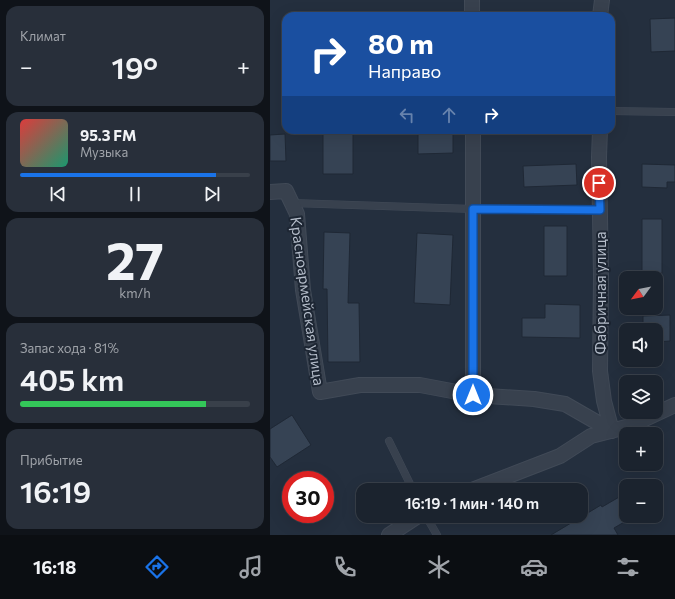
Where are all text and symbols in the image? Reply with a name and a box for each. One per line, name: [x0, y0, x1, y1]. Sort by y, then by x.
text: 80 m: [368, 26, 434, 60]
text: Климат: [20, 28, 66, 44]
icon: right: [302, 28, 354, 80]
text: 19°: [112, 48, 158, 85]
text: −: [20, 53, 33, 80]
text: +: [237, 53, 250, 80]
text: Направо: [368, 60, 441, 82]
icon: left: [396, 104, 418, 126]
icon: ahead: [438, 104, 460, 126]
icon: right: [480, 104, 502, 126]
text: 95.3 FM: [80, 126, 136, 144]
text: Музыка: [80, 144, 128, 160]
pin: [582, 166, 616, 200]
icon: arrive: [588, 172, 610, 194]
icon: previous: [47, 183, 69, 205]
icon: pause: [124, 183, 146, 205]
icon: next: [201, 183, 223, 205]
street label: Красноармейская улица: [287, 215, 329, 387]
text: 27: [106, 227, 164, 291]
street label: Фабричная улица: [591, 231, 609, 355]
north arrow: [619, 271, 663, 315]
map controls: [619, 271, 663, 523]
text: km/h: [119, 285, 151, 301]
button: sound: [619, 323, 663, 367]
text: Запас хода · 81%: [20, 340, 119, 356]
text: 405 km: [20, 360, 124, 397]
position arrow: [452, 374, 494, 416]
button: layers: [619, 375, 663, 419]
button: +: [619, 427, 663, 471]
text: Прибытие: [20, 452, 83, 468]
speed limit sign: 30: [282, 471, 334, 523]
text: 16:19: [20, 472, 91, 509]
button: −: [619, 479, 663, 523]
text: 16:19 · 1 мин · 140 m: [405, 494, 539, 512]
icon: directions: [143, 553, 171, 581]
icon: music: [237, 553, 265, 581]
icon: phone: [331, 553, 359, 581]
icon: climate: [425, 553, 453, 581]
icon: car: [520, 553, 548, 581]
icon: filters: [614, 553, 642, 581]
text: 16:18: [33, 556, 76, 578]

